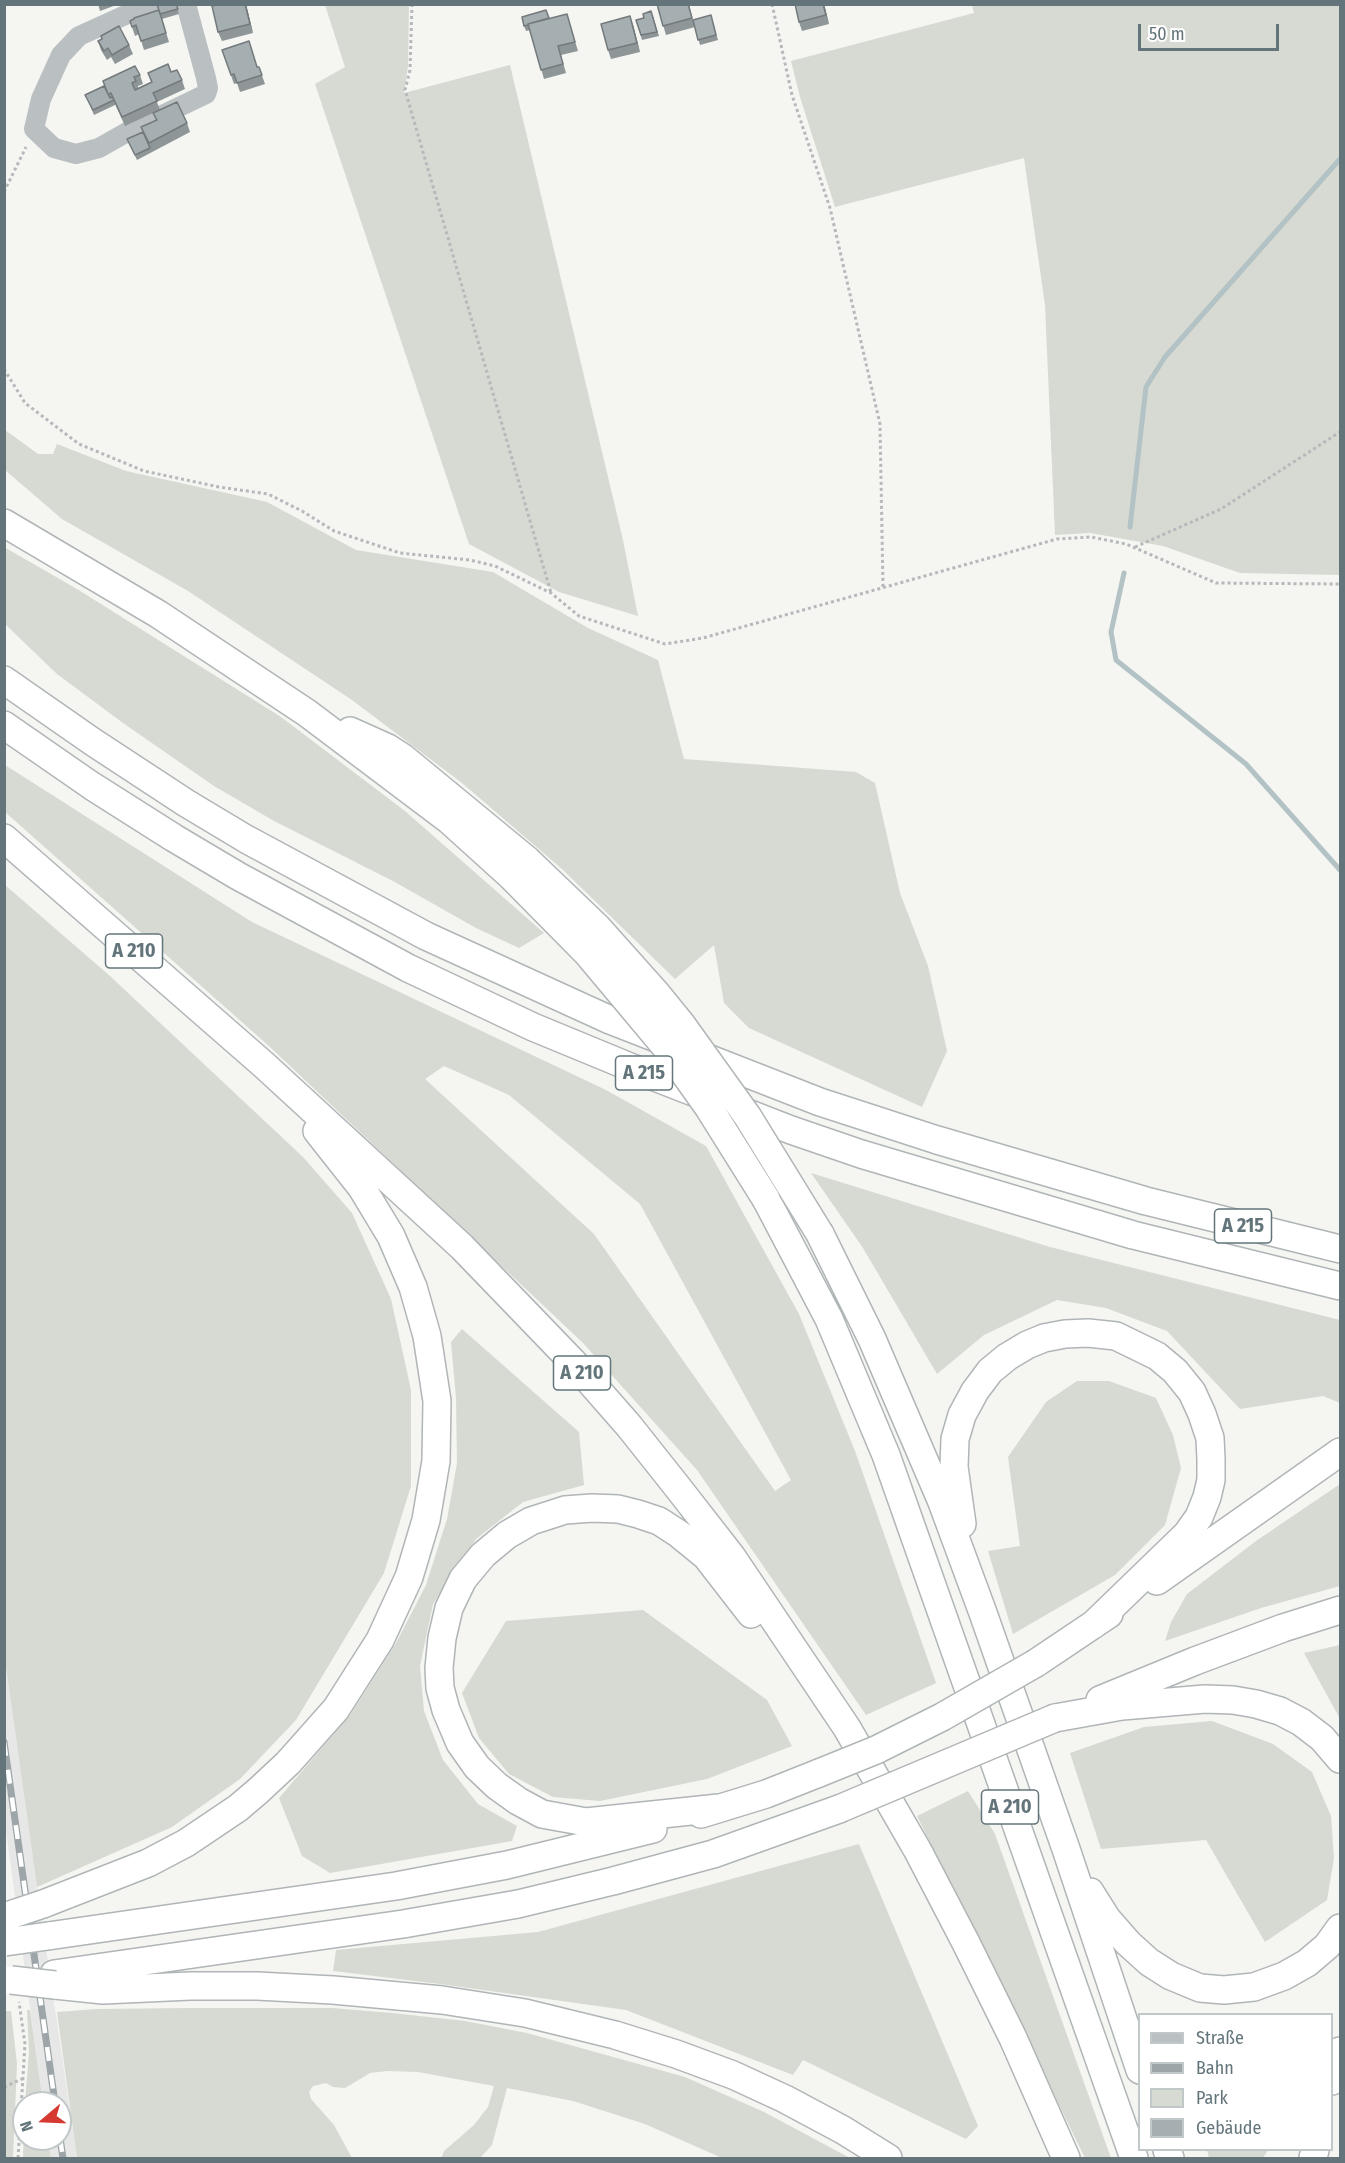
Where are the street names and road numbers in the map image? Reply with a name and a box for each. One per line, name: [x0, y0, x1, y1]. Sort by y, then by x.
road number: A 210: [106, 934, 162, 968]
road number: A 215: [616, 1056, 672, 1090]
road number: A 215: [1214, 1209, 1272, 1243]
road number: A 210: [554, 1356, 610, 1390]
road number: A 210: [982, 1790, 1038, 1824]

